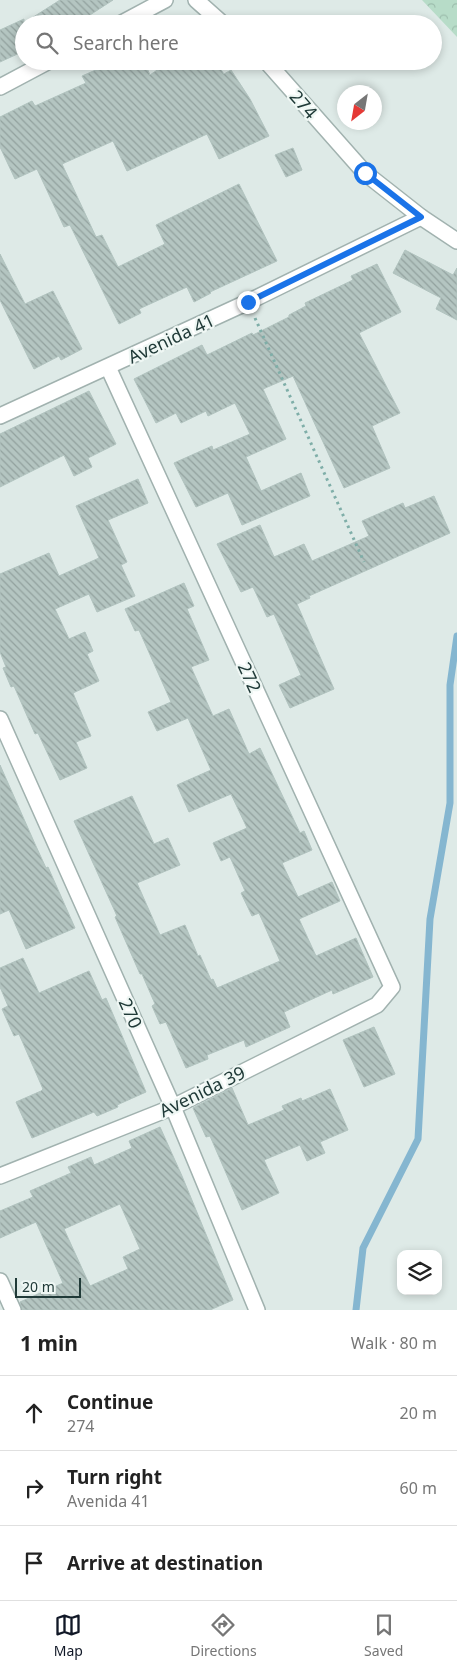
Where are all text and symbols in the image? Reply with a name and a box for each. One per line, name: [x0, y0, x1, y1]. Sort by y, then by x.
search box: [15, 15, 442, 70]
icon: search: [33, 29, 61, 57]
text: Search here: [73, 30, 179, 56]
street label: 274: [285, 84, 323, 124]
north arrow: [337, 85, 382, 130]
route start: [354, 162, 377, 185]
route end: [237, 291, 260, 314]
street label: Avenida 41: [124, 307, 218, 369]
street label: 272: [233, 658, 267, 696]
street label: 270: [114, 994, 148, 1032]
street label: Avenida 39: [155, 1060, 249, 1122]
map controls: [397, 1250, 442, 1295]
button: layers: [397, 1250, 442, 1295]
scale bar: [15, 1275, 81, 1298]
text: 20 m: [22, 1277, 55, 1296]
text: 1 min: [20, 1329, 78, 1357]
text: Walk · 80 m: [351, 1332, 437, 1354]
text: Continue: [67, 1389, 153, 1415]
icon: ahead: [20, 1399, 48, 1427]
text: 20 m: [400, 1402, 437, 1424]
text: 274: [67, 1415, 94, 1437]
text: Turn right: [67, 1464, 162, 1490]
icon: right: [20, 1474, 48, 1502]
text: 60 m: [400, 1477, 437, 1499]
text: Avenida 41: [67, 1490, 150, 1512]
icon: arrive: [20, 1549, 48, 1577]
text: Arrive at destination: [67, 1550, 263, 1576]
tab: Map: [54, 1611, 83, 1660]
tab: Directions: [190, 1611, 257, 1660]
tab: Saved: [364, 1611, 403, 1660]

